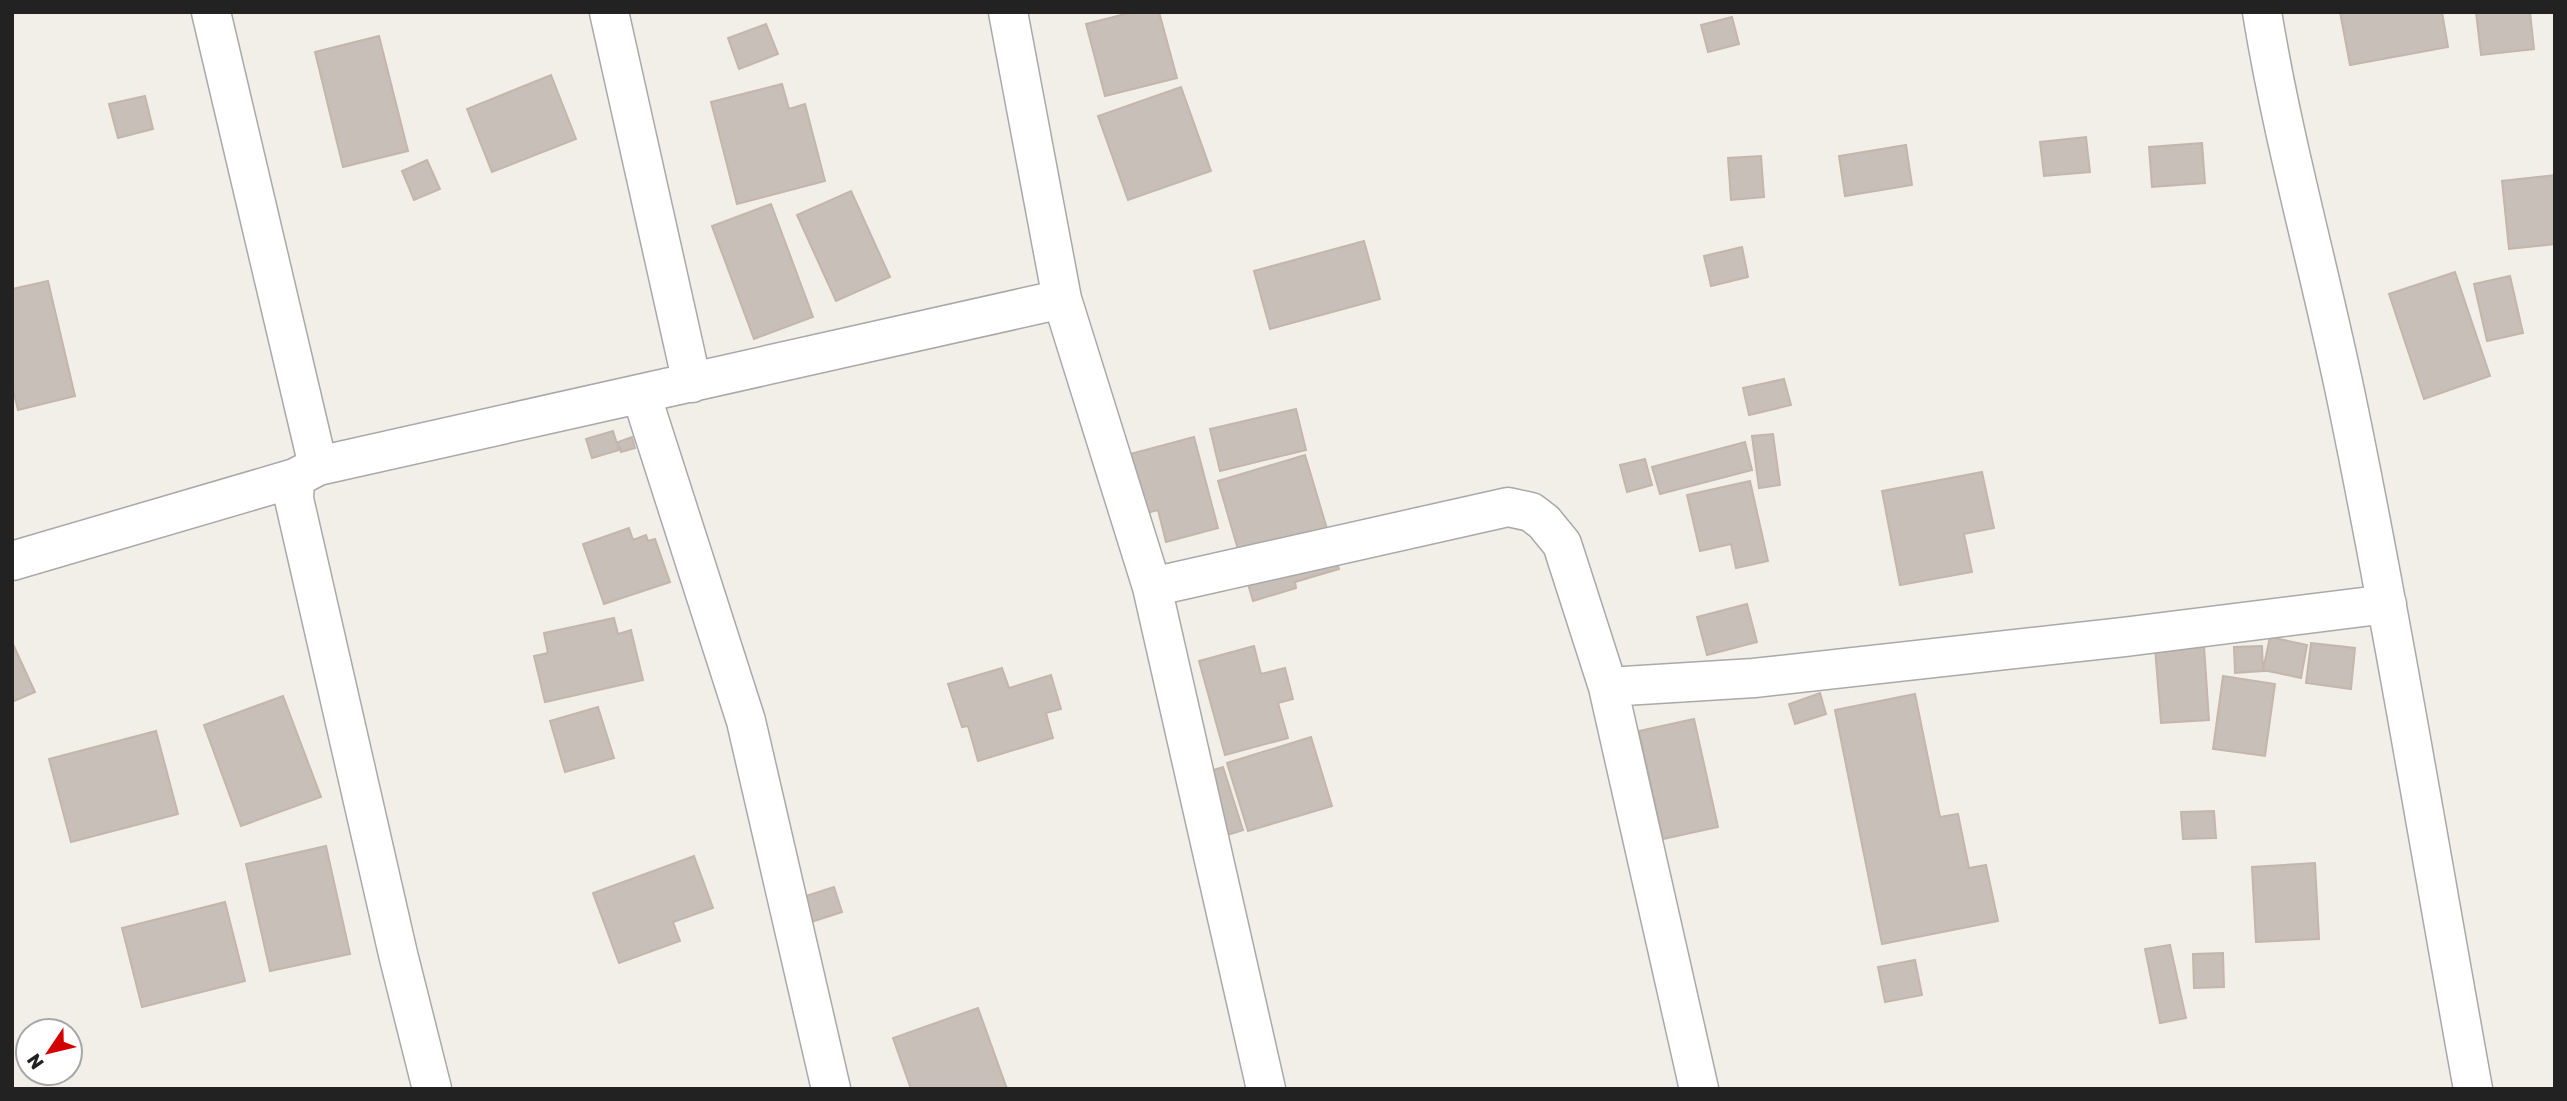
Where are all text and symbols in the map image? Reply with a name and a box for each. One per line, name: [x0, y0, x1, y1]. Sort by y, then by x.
north arrow: [14, 1017, 84, 1087]
text: N: [22, 1049, 49, 1074]

